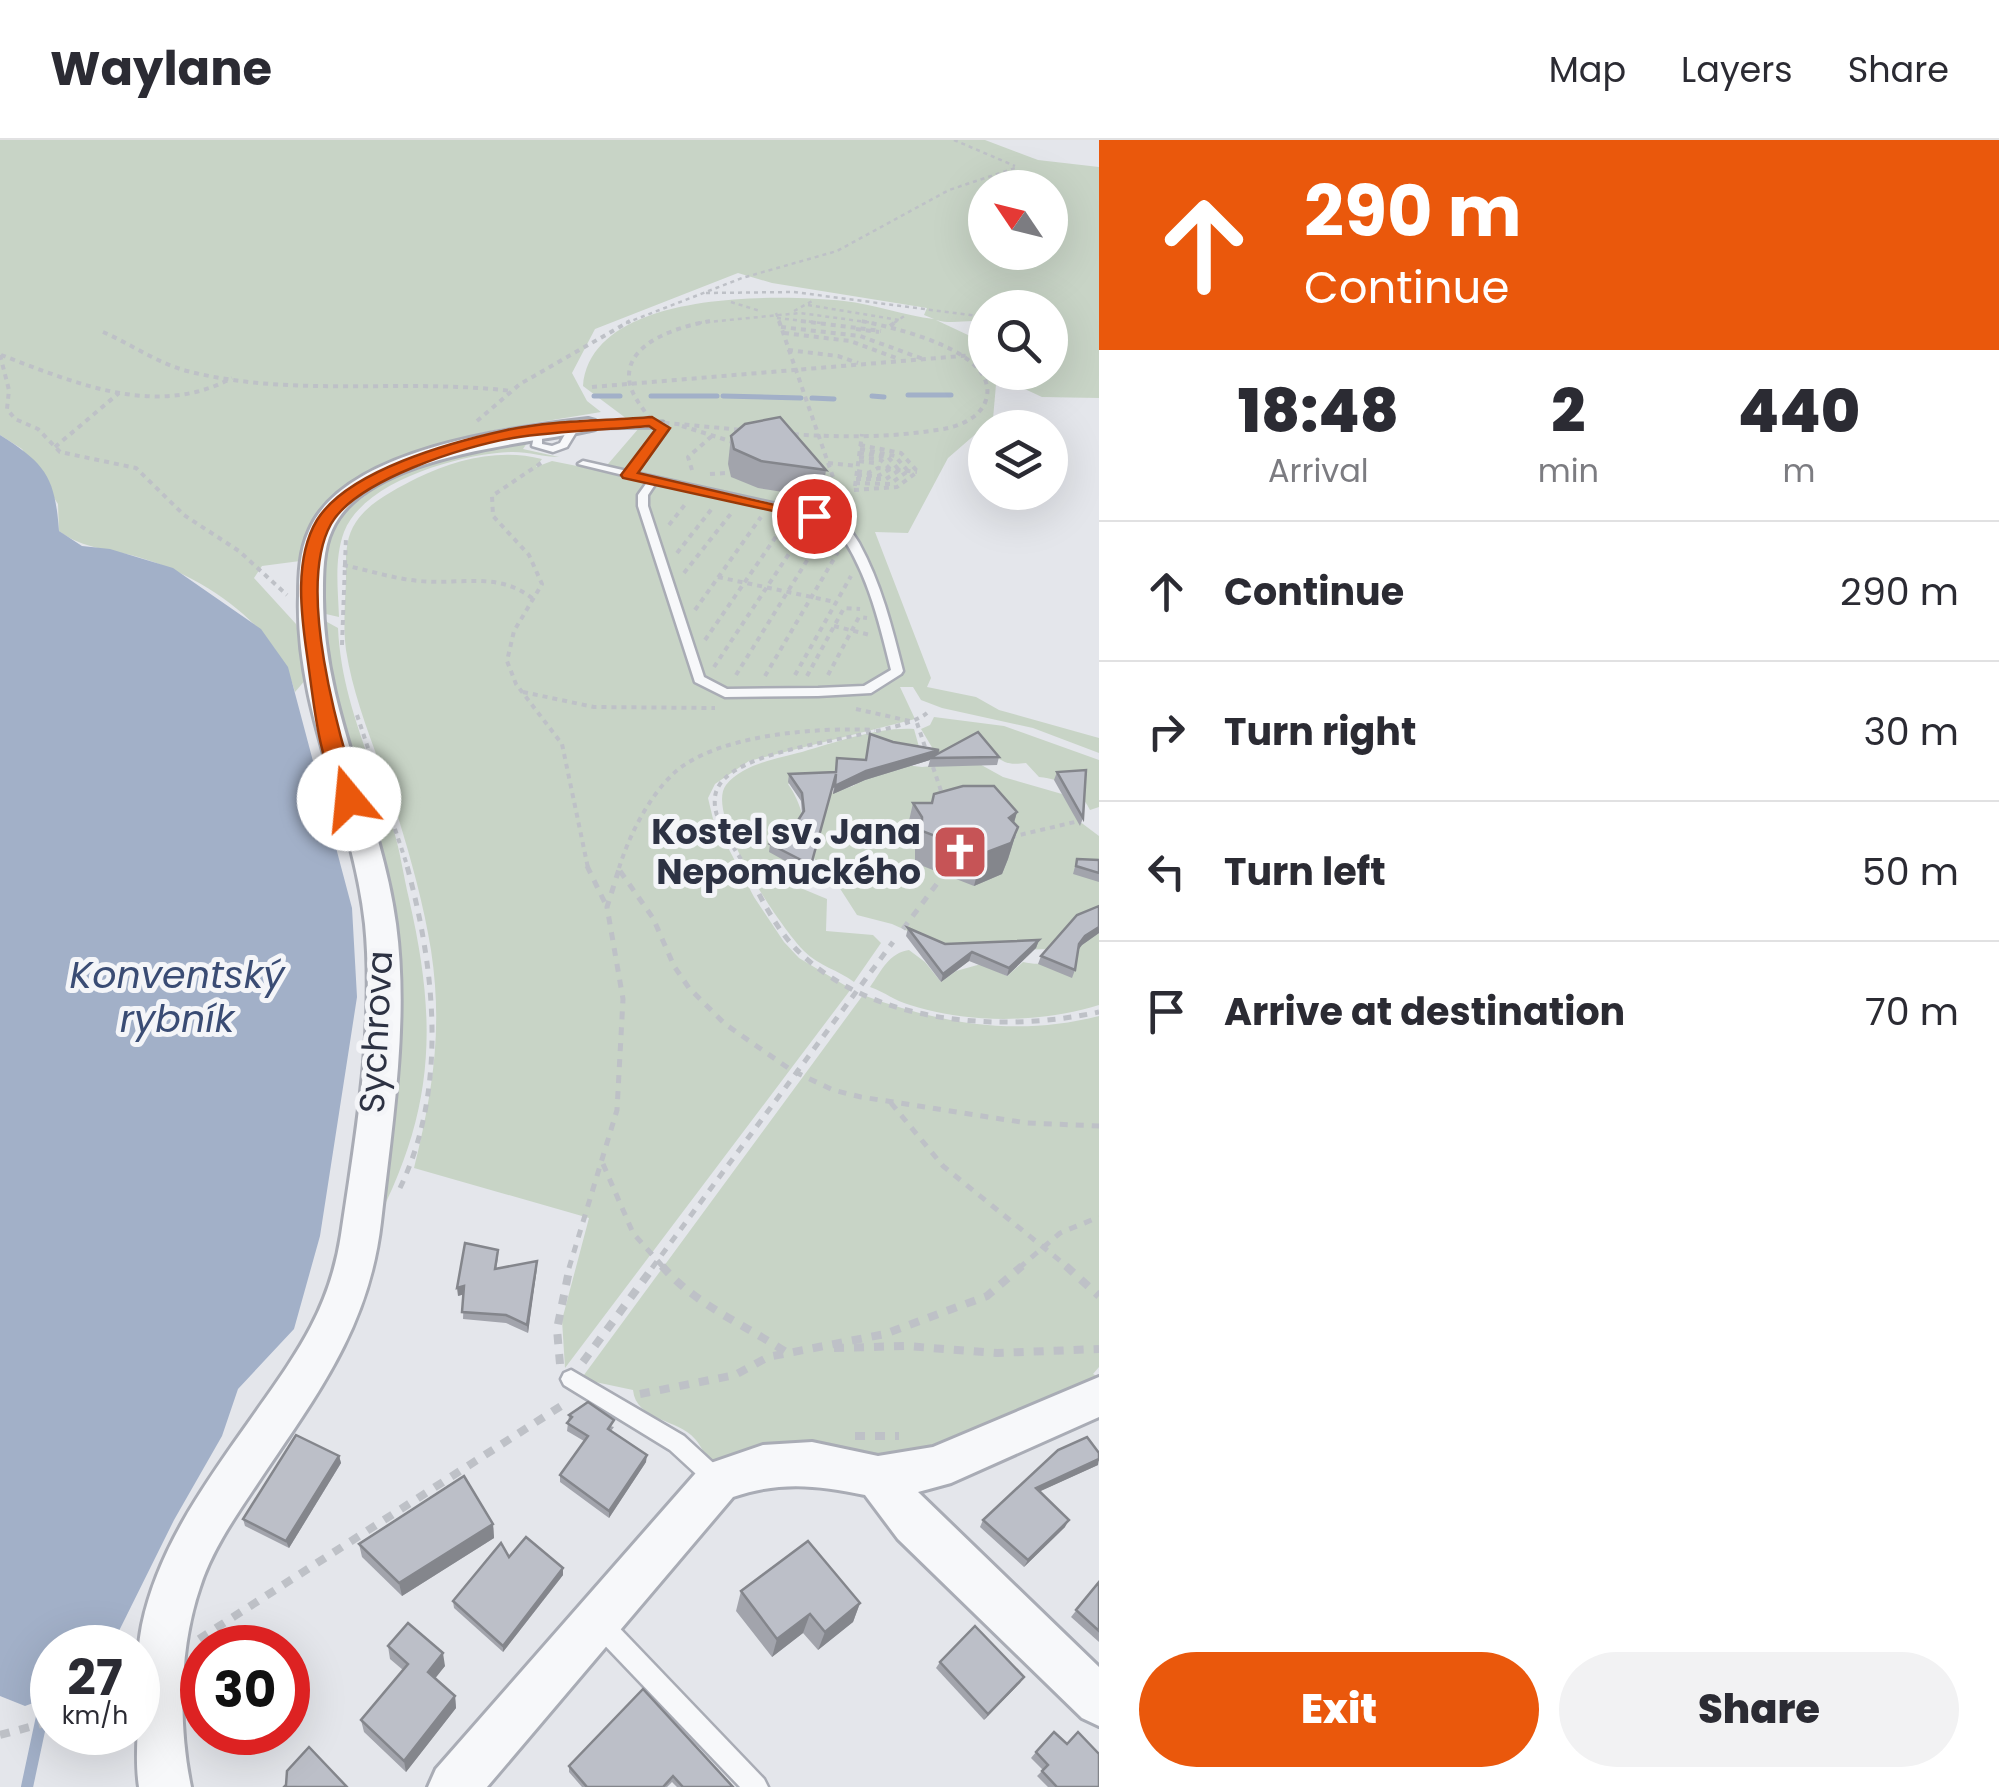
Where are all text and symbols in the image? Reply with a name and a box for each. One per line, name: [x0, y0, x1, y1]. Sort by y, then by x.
text: Waylane: [50, 35, 272, 102]
text: Map: [1549, 45, 1626, 94]
text: Layers: [1681, 45, 1793, 94]
text: Share: [1848, 45, 1949, 94]
text: 290 m: [1304, 162, 1522, 261]
north arrow: [968, 170, 1068, 270]
map controls: [968, 170, 1068, 510]
icon: ahead: [1139, 180, 1269, 310]
text: Continue: [1304, 256, 1509, 319]
button: search: [968, 290, 1068, 390]
text: 18:48: [1238, 369, 1399, 453]
text: 2: [1551, 369, 1585, 453]
text: 440: [1738, 369, 1860, 453]
button: layers: [968, 410, 1068, 510]
text: Arrival: [1268, 448, 1369, 493]
text: min: [1538, 448, 1599, 493]
text: m: [1783, 448, 1815, 493]
pin: [772, 474, 857, 559]
icon: arrive: [787, 489, 842, 544]
icon: ahead: [1139, 564, 1194, 619]
text: Continue: [1224, 565, 1404, 618]
text: 290 m: [1840, 565, 1959, 618]
icon: right: [1139, 704, 1194, 759]
text: Turn right: [1224, 705, 1416, 758]
text: 30 m: [1863, 705, 1959, 758]
position arrow: [297, 747, 401, 851]
place label: Kostel sv. Jana Nepomuckého: [651, 807, 921, 896]
church icon: Kostel sv. Jana Nepomuckého: [930, 822, 990, 882]
icon: left: [1139, 844, 1194, 899]
text: Turn left: [1224, 845, 1386, 898]
text: 50 m: [1862, 845, 1959, 898]
water label: Konventský rybník: [69, 948, 286, 1045]
street label: Sychrova: [347, 949, 404, 1114]
icon: arrive: [1139, 984, 1194, 1039]
text: Arrive at destination: [1224, 985, 1625, 1038]
text: 70 m: [1865, 985, 1959, 1038]
speed limit sign: 30: [180, 1625, 310, 1755]
text: 27: [67, 1642, 123, 1713]
button: Exit: [1139, 1652, 1539, 1767]
button: Share: [1559, 1652, 1959, 1767]
text: km/h: [62, 1698, 128, 1733]

